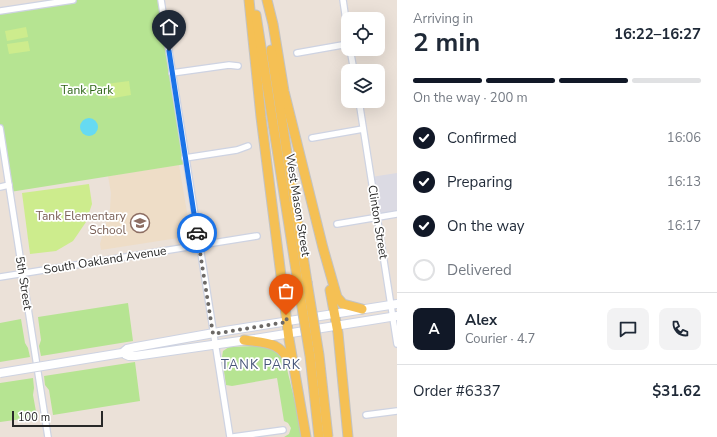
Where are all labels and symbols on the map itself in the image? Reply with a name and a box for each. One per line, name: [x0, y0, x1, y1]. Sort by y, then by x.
pin: [152, 10, 186, 51]
park label: Tank Park: [61, 82, 114, 98]
street label: West Mason Street: [282, 153, 314, 258]
street label: Clinton Street: [364, 184, 392, 261]
place label: Tank Elementary School: [36, 208, 127, 238]
school or university icon: Tank Elementary School: [129, 212, 151, 234]
courier: [177, 213, 217, 253]
street label: South Oakland Avenue: [42, 242, 168, 278]
street label: 5th Street: [12, 255, 36, 312]
pin: [269, 274, 303, 315]
district label: TANK PARK: [221, 356, 301, 374]
scale bar: [12, 409, 103, 428]

